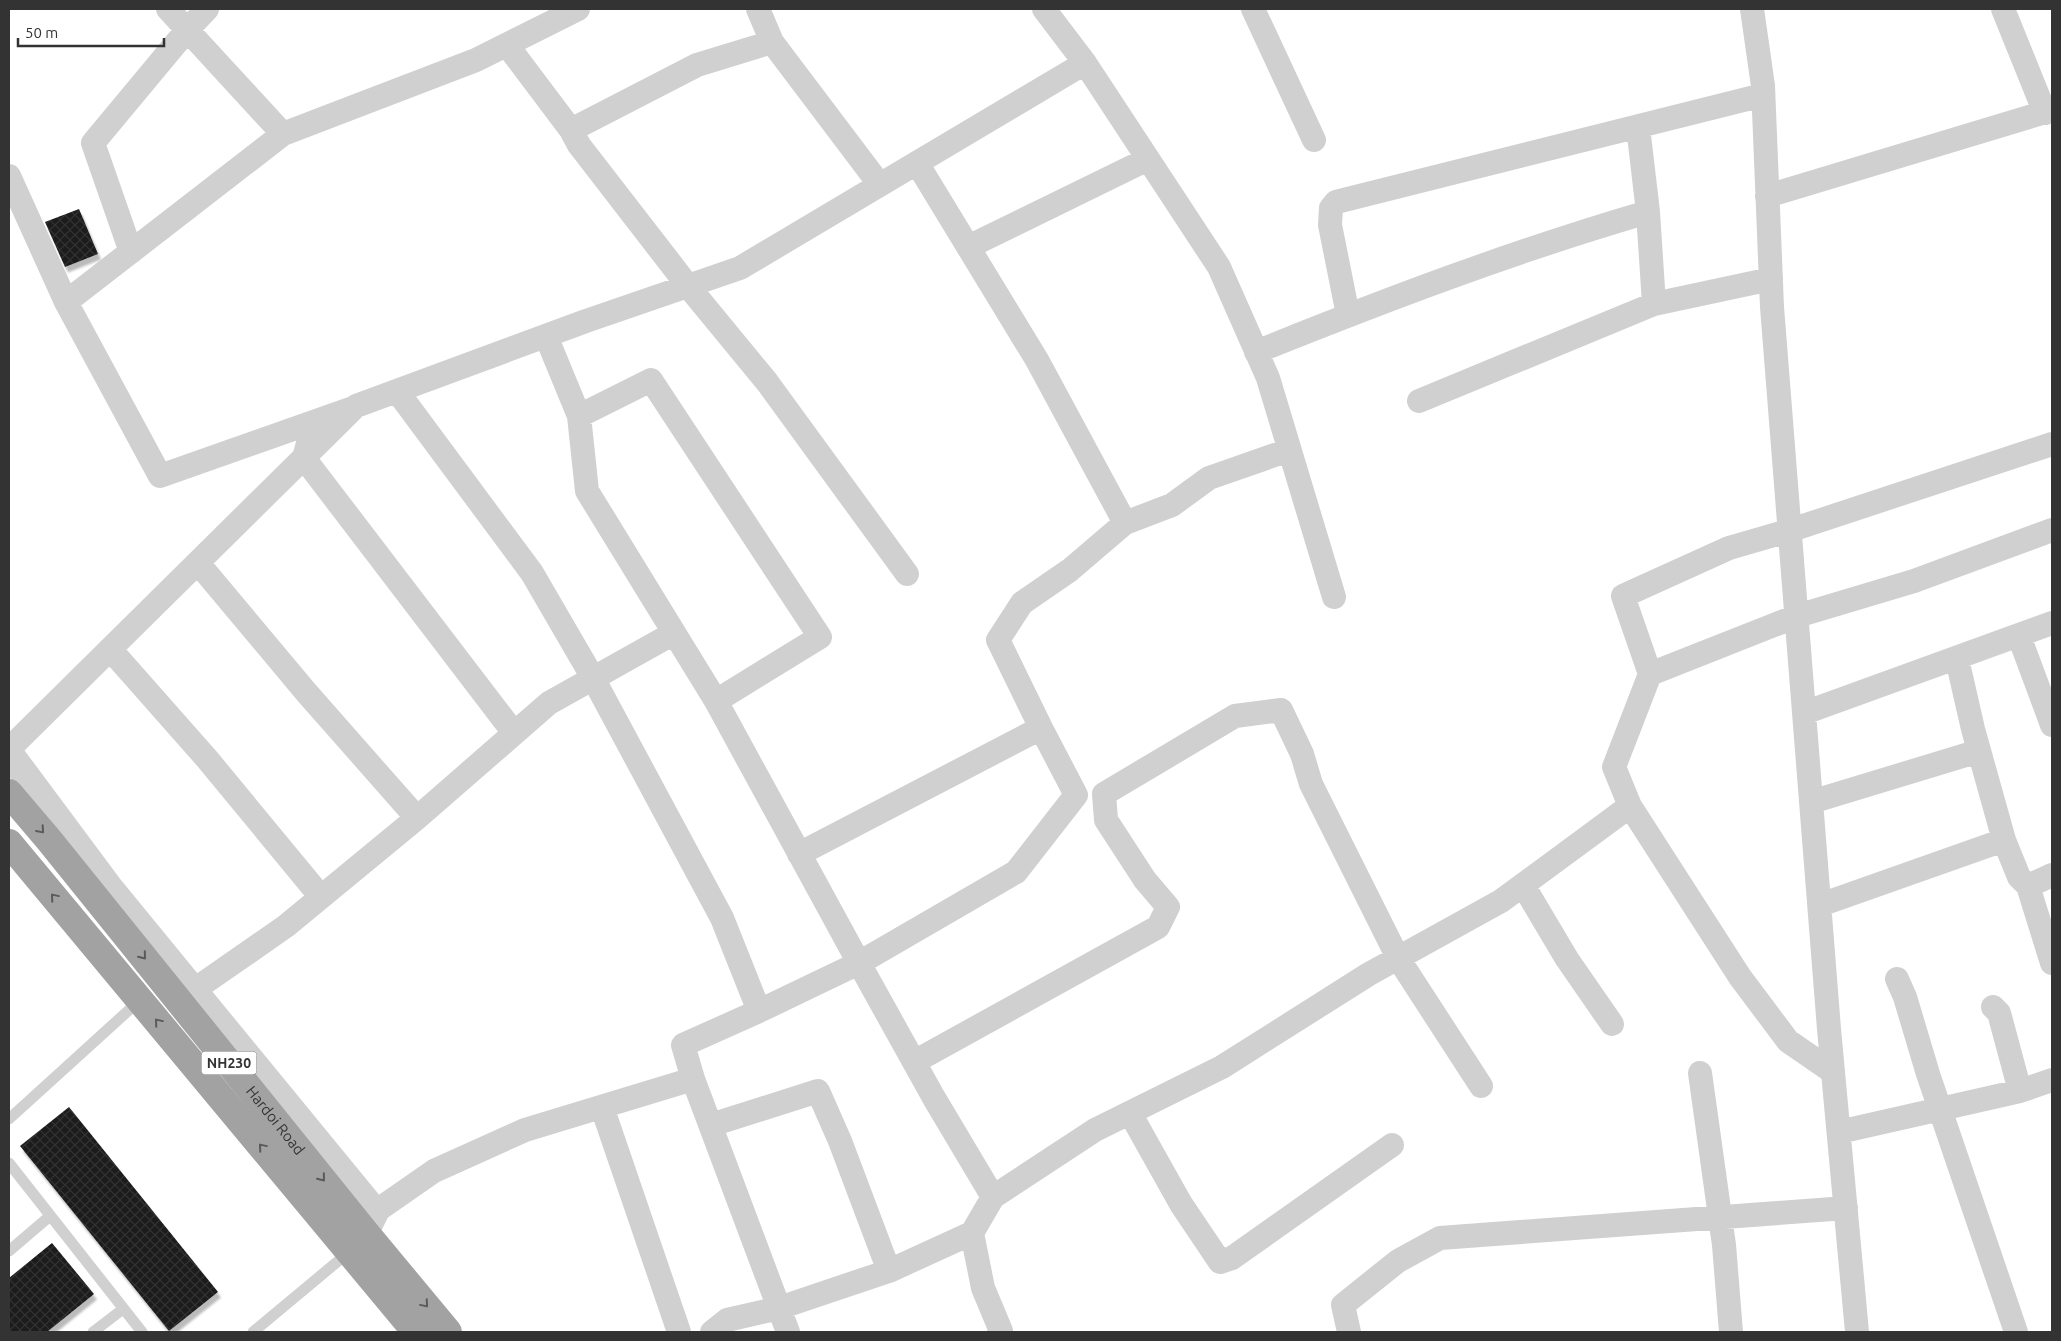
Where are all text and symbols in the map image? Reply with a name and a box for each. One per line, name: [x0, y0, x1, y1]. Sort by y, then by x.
scale bar: [18, 15, 164, 47]
text: 50 m: [25, 24, 58, 41]
one-way arrow: [35, 825, 44, 834]
one-way arrow: [51, 894, 60, 903]
one-way arrow: [138, 951, 147, 960]
one-way arrow: [156, 1019, 164, 1028]
road number: NH230: [202, 1052, 256, 1074]
street label: Hardoi Road: [243, 1082, 308, 1158]
one-way arrow: [260, 1144, 268, 1153]
one-way arrow: [316, 1173, 325, 1182]
one-way arrow: [419, 1298, 427, 1307]

